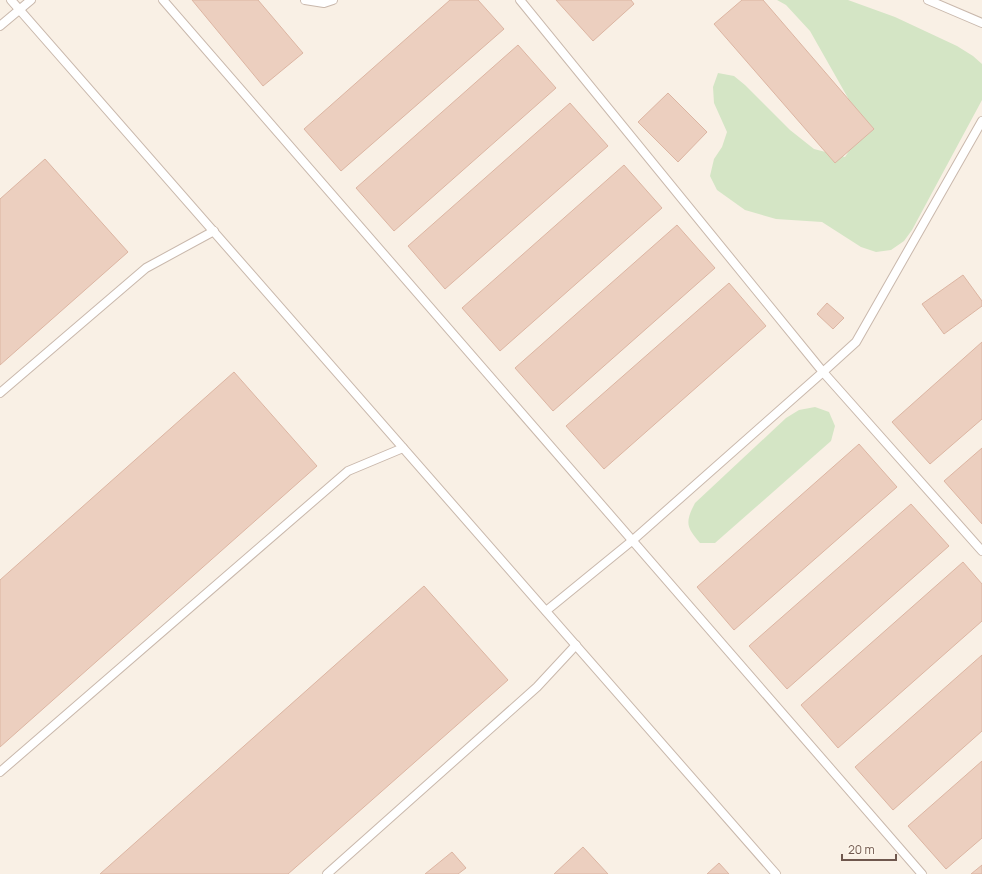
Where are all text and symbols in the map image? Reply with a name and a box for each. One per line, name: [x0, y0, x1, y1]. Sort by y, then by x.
scale bar: [842, 836, 896, 862]
text: 20 m: [848, 841, 875, 858]

